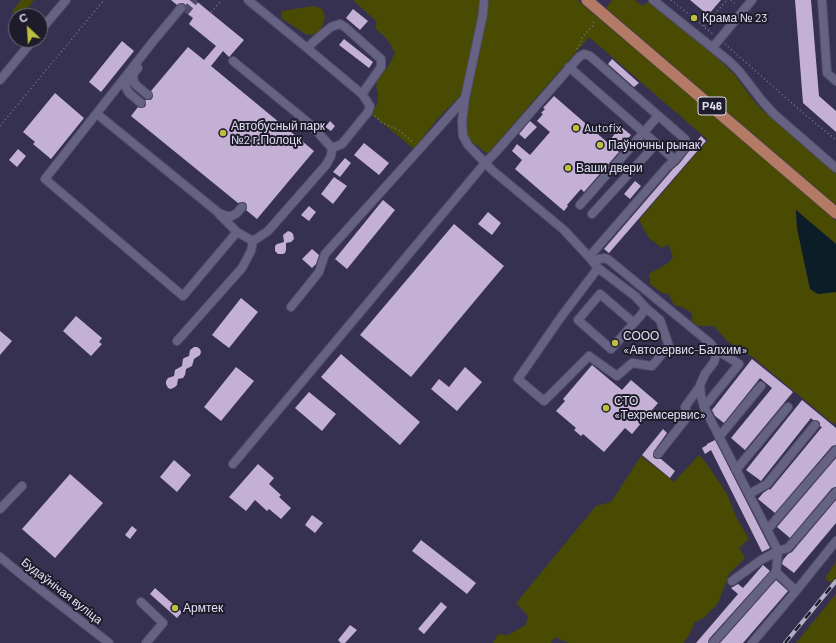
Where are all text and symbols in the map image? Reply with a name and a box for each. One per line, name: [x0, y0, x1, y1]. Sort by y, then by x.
north arrow: [8, 8, 48, 48]
text: С: [17, 10, 29, 25]
place label: Крама № 23: [702, 11, 767, 25]
marker: Крама № 23: [689, 13, 699, 23]
road number: Р46: [698, 97, 726, 115]
place label: Автобусный парк №2 г.Полоцк: [231, 119, 325, 147]
place label: Autofix: [584, 121, 622, 135]
marker: Autofix: [571, 123, 581, 133]
marker: Автобусный парк №2 г.Полоцк: [218, 128, 228, 138]
place label: Паўночны рынак: [608, 138, 700, 152]
marker: Паўночны рынак: [595, 140, 605, 150]
place label: Ваши двери: [576, 161, 643, 175]
marker: Ваши двери: [563, 163, 573, 173]
place label: СООО «Автосервис-Балхим»: [623, 329, 748, 357]
marker: СООО «Автосервис-Балхим»: [610, 338, 620, 348]
place label: СТО «Техремсервис»: [614, 394, 706, 422]
marker: СТО «Техремсервис»: [601, 403, 611, 413]
street label: Будаўнічая вуліца: [19, 555, 105, 627]
place label: Армтек: [183, 601, 223, 615]
marker: Армтек: [170, 603, 180, 613]

